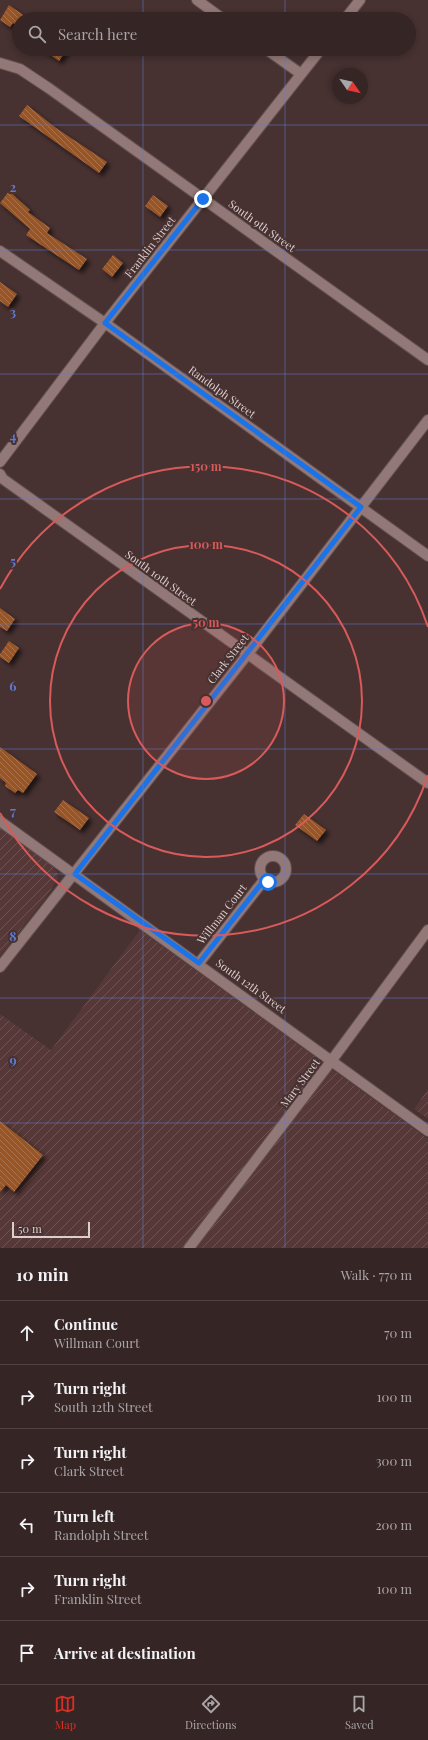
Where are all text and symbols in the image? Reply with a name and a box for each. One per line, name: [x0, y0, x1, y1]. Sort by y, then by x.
search box: [12, 12, 416, 56]
icon: search: [26, 23, 48, 45]
text: Search here: [58, 24, 137, 44]
north arrow: [332, 68, 368, 104]
text: 2: [10, 178, 17, 195]
route end: [194, 190, 212, 208]
street label: South 9th Street: [226, 196, 299, 255]
street label: Franklin Street: [121, 213, 178, 281]
text: 3: [10, 303, 16, 320]
street label: Randolph Street: [186, 362, 259, 421]
text: 4: [10, 427, 17, 444]
text: 150 m: [190, 458, 222, 474]
text: 100 m: [189, 536, 223, 552]
street label: South 10th Street: [123, 547, 200, 609]
text: 5: [10, 552, 16, 569]
text: 50 m: [193, 614, 220, 630]
street label: Clark Street: [204, 631, 252, 687]
text: 6: [9, 677, 17, 694]
centre of rings: [199, 694, 213, 708]
text: 7: [10, 802, 16, 819]
route start: [259, 873, 277, 891]
street label: Willman Court: [193, 880, 250, 948]
text: 8: [9, 927, 17, 944]
street label: South 12th Street: [213, 955, 290, 1016]
text: 9: [9, 1051, 17, 1068]
street label: Mary Street: [276, 1055, 323, 1110]
scale bar: [12, 1220, 90, 1239]
text: 50 m: [18, 1221, 42, 1236]
text: 10 min: [16, 1263, 69, 1285]
text: Walk · 770 m: [341, 1266, 412, 1283]
text: Continue: [54, 1314, 118, 1334]
icon: ahead: [16, 1322, 38, 1344]
text: 70 m: [384, 1324, 412, 1341]
text: Willman Court: [54, 1334, 140, 1351]
text: Turn right: [54, 1378, 127, 1398]
icon: right: [16, 1386, 38, 1408]
text: 100 m: [377, 1388, 412, 1405]
text: South 12th Street: [54, 1398, 153, 1415]
text: Turn right: [54, 1442, 127, 1462]
icon: right: [16, 1450, 38, 1472]
text: 300 m: [376, 1452, 412, 1469]
text: Clark Street: [54, 1462, 124, 1479]
text: Turn left: [54, 1506, 115, 1526]
icon: left: [16, 1514, 38, 1536]
text: 200 m: [375, 1516, 412, 1533]
text: Randolph Street: [54, 1526, 148, 1543]
text: Turn right: [54, 1570, 127, 1590]
icon: right: [16, 1578, 38, 1600]
text: 100 m: [377, 1580, 412, 1597]
text: Franklin Street: [54, 1590, 142, 1607]
icon: arrive: [16, 1642, 38, 1664]
text: Arrive at destination: [54, 1643, 196, 1663]
tab: Map: [54, 1693, 76, 1732]
tab: Directions: [185, 1693, 236, 1732]
tab: Saved: [345, 1693, 374, 1732]

